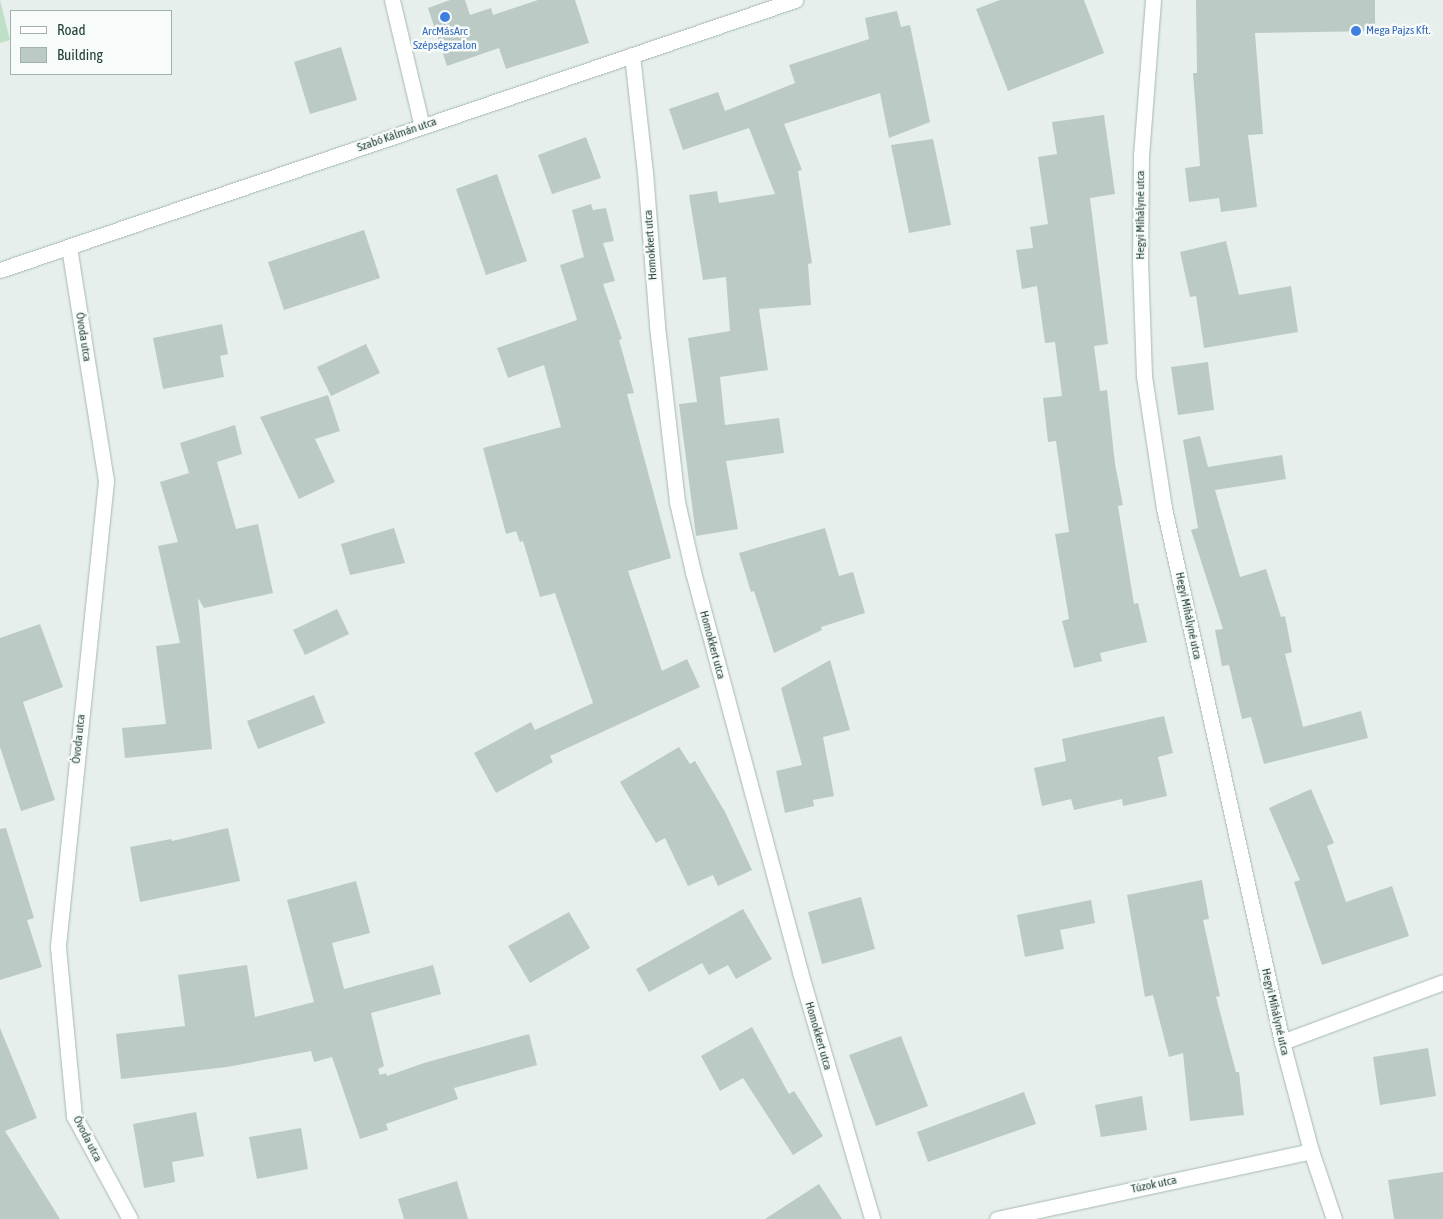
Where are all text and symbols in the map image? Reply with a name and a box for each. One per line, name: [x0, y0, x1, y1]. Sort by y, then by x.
legend: [10, 10, 172, 75]
marker: ArcMásArc Szépségszalon: [439, 11, 451, 23]
text: Road: [57, 21, 86, 38]
place label: Mega Pajzs Kft.: [1366, 24, 1431, 38]
place label: ArcMásArc Szépségszalon: [413, 25, 477, 53]
marker: Mega Pajzs Kft.: [1350, 25, 1362, 37]
text: Building: [57, 46, 103, 63]
street label: Szabó Kálmán utca: [355, 115, 439, 155]
street label: Hegyi Mihályné utca: [1134, 170, 1148, 260]
street label: Homokkert utca: [641, 209, 661, 281]
street label: Óvoda utca: [72, 311, 94, 363]
street label: Hegyi Mihályné utca: [1172, 571, 1204, 661]
street label: Homokkert utca: [696, 609, 728, 681]
street label: Óvoda utca: [69, 714, 89, 764]
street label: Hegyi Mihályné utca: [1258, 967, 1292, 1057]
street label: Homokkert utca: [801, 1000, 835, 1072]
street label: Óvoda utca: [69, 1114, 105, 1164]
street label: Túzok utca: [1130, 1173, 1178, 1197]

